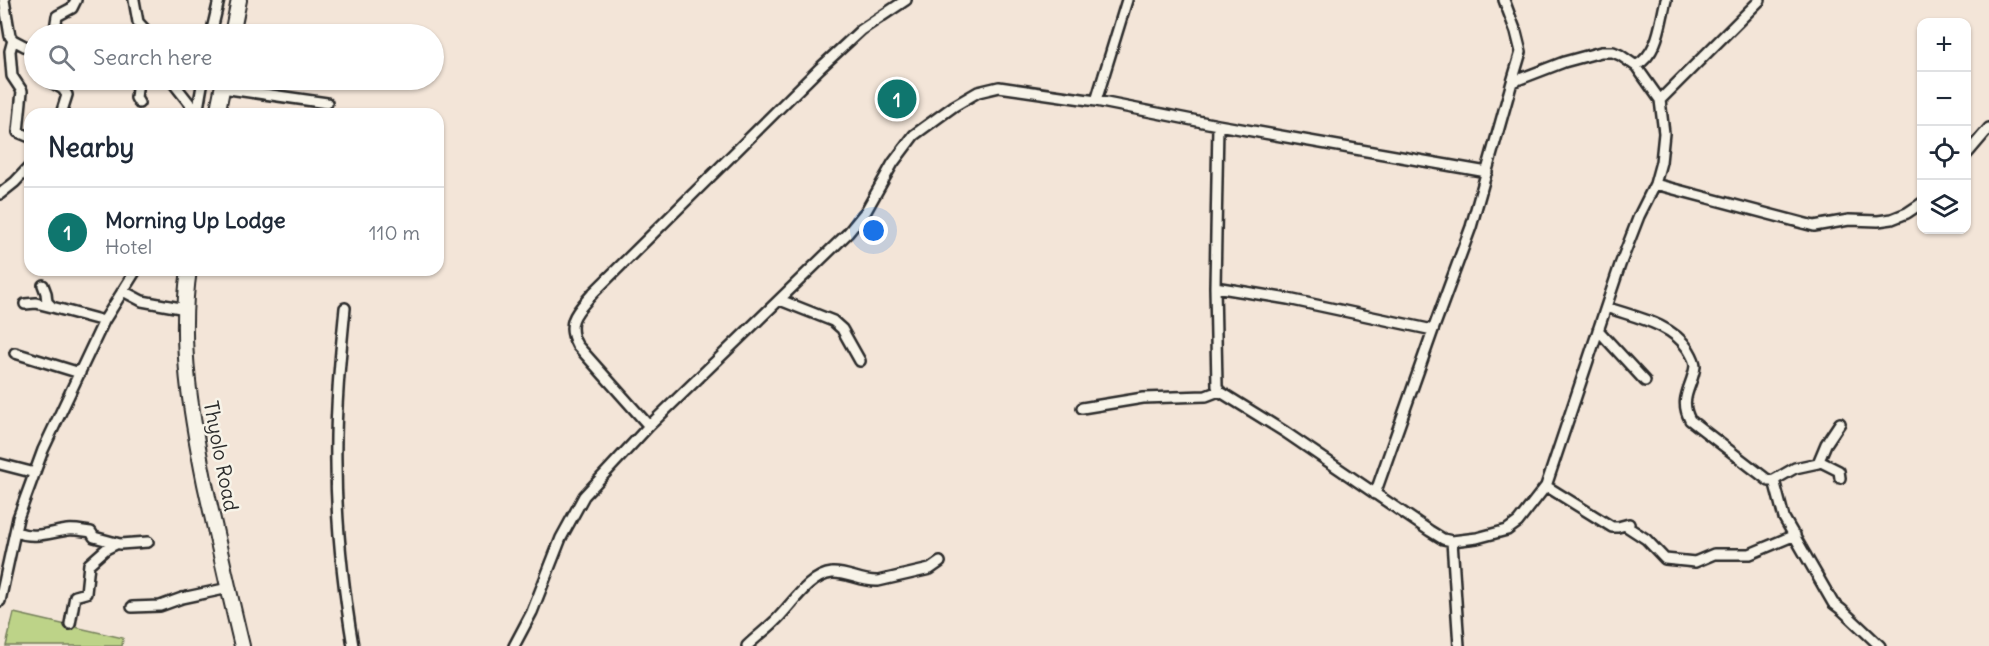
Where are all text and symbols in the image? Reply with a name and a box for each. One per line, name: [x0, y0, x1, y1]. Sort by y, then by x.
map controls: [1917, 18, 1971, 234]
button: +: [1917, 18, 1971, 72]
search box: [24, 24, 444, 90]
icon: search: [45, 41, 78, 74]
text: Search here: [93, 43, 212, 71]
button: −: [1917, 72, 1971, 126]
pin: 1: [878, 76, 916, 122]
button: locate: [1917, 126, 1971, 180]
text: Nearby: [48, 131, 134, 164]
button: layers: [1917, 180, 1971, 234]
text: Morning Up Lodge: [105, 206, 286, 234]
your location: [859, 216, 888, 245]
text: 1: [64, 220, 71, 245]
text: 110 m: [369, 220, 420, 245]
text: Hotel: [105, 234, 152, 259]
street label: Thyolo Road: [199, 399, 244, 513]

